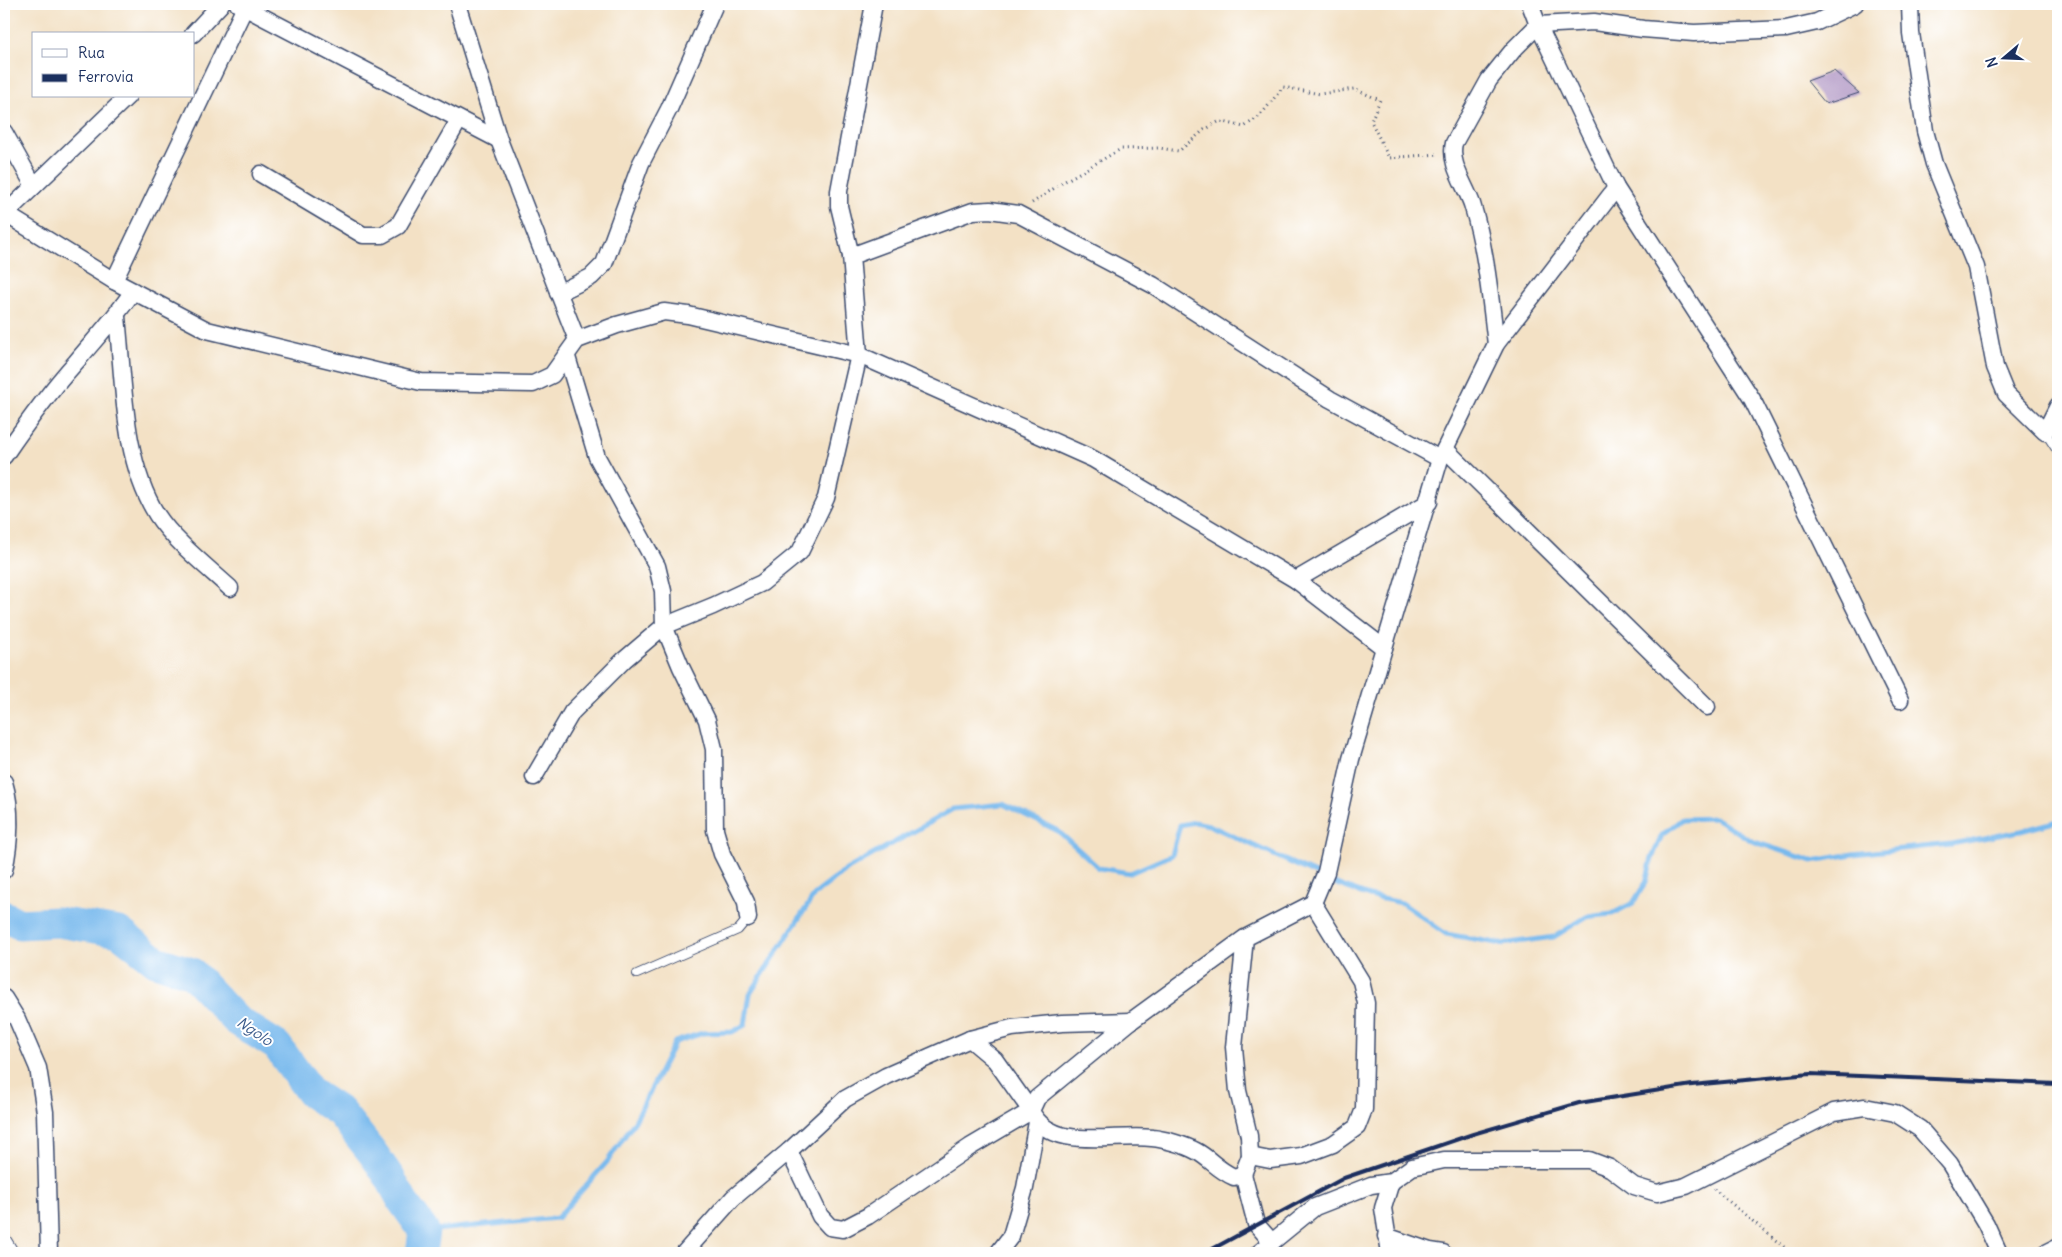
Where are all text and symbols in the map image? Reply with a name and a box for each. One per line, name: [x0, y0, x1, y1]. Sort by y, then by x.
legend: [32, 32, 195, 98]
north arrow: [1980, 32, 2030, 82]
text: Rua: [78, 43, 105, 62]
text: N: [1982, 55, 2002, 70]
text: Ferrovia: [78, 67, 134, 86]
water label: Ngolo: [234, 1012, 278, 1051]

